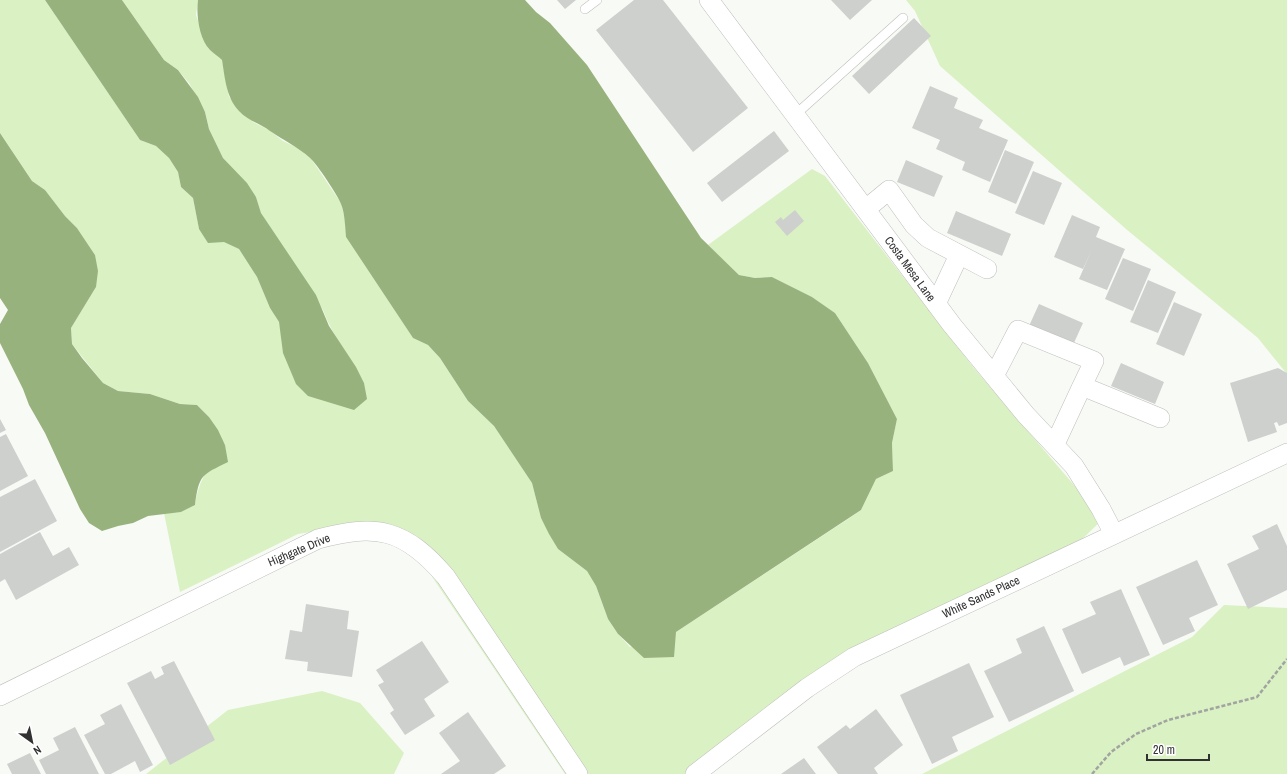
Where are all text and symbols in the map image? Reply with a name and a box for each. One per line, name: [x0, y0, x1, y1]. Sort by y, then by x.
street label: Costa Mesa Lane: [881, 233, 939, 305]
street label: Highgate Drive: [265, 530, 333, 570]
street label: White Sands Place: [940, 572, 1022, 622]
north arrow: [12, 722, 52, 762]
scale bar: [1147, 736, 1209, 762]
text: 20 m: [1153, 742, 1175, 758]
text: N: [31, 743, 44, 758]

